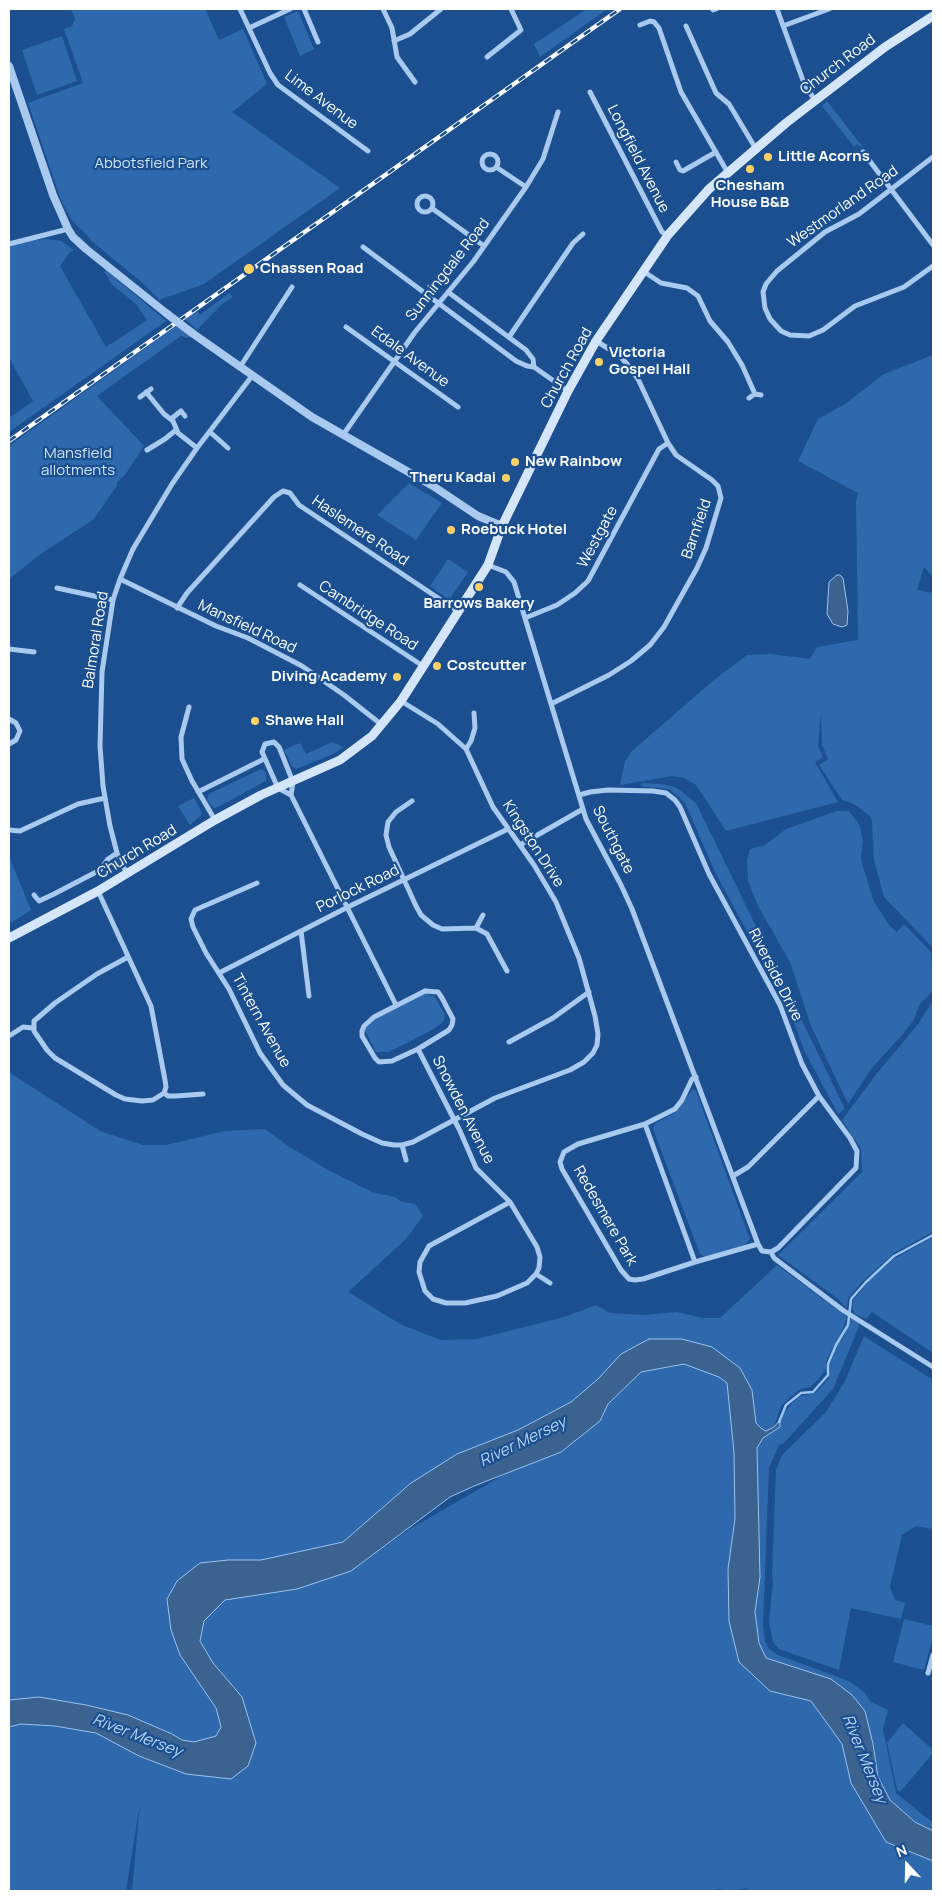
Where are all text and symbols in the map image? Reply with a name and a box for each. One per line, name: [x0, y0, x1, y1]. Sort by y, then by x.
street label: Church Road: [797, 31, 879, 99]
street label: Lime Avenue: [281, 67, 361, 133]
street label: Longfield Avenue: [603, 102, 673, 216]
place label: Little Acorns: [778, 148, 870, 166]
marker: Little Acorns: [762, 151, 774, 163]
park label: Abbotsfield Park: [94, 155, 208, 173]
street label: Westmorland Road: [784, 162, 902, 252]
marker: Chesham House B&B: [744, 163, 756, 175]
place label: Chesham House B&B: [711, 177, 789, 212]
street label: Sunningdale Road: [402, 215, 494, 325]
place label: Chassen Road: [260, 260, 364, 278]
marker: Chassen Road: [242, 262, 256, 276]
street label: Edale Avenue: [367, 323, 453, 391]
street label: Church Road: [537, 324, 597, 412]
place label: Victoria Gospel Hall: [609, 344, 691, 379]
marker: Victoria Gospel Hall: [593, 356, 605, 368]
park label: Mansfield allotments: [41, 445, 115, 480]
place label: New Rainbow: [525, 453, 622, 471]
marker: New Rainbow: [509, 456, 521, 468]
place label: Theru Kadai: [410, 469, 496, 487]
marker: Theru Kadai: [500, 472, 512, 484]
street label: Haslemere Road: [308, 492, 412, 570]
street label: Barnfield: [678, 497, 716, 561]
street label: Westgate: [574, 503, 622, 571]
place label: Roebuck Hotel: [461, 521, 567, 539]
marker: Roebuck Hotel: [445, 524, 457, 536]
street label: Cambridge Road: [315, 577, 421, 655]
marker: Barrows Bakery: [473, 581, 485, 593]
street label: Balmoral Road: [79, 590, 113, 690]
place label: Barrows Bakery: [424, 595, 534, 613]
street label: Mansfield Road: [195, 596, 299, 658]
place label: Costcutter: [447, 657, 526, 675]
marker: Costcutter: [431, 660, 443, 672]
place label: Diving Academy: [271, 668, 387, 686]
marker: Diving Academy: [391, 671, 403, 683]
place label: Shawe Hall: [265, 712, 344, 730]
marker: Shawe Hall: [249, 715, 261, 727]
street label: Kingston Drive: [498, 797, 568, 891]
street label: Southgate: [588, 803, 638, 877]
street label: Church Road: [94, 821, 180, 883]
street label: Porlock Road: [314, 861, 402, 917]
street label: Riverside Drive: [744, 926, 806, 1024]
street label: Tintern Avenue: [228, 971, 294, 1071]
street label: Snowden Avenue: [428, 1053, 498, 1167]
street label: Redesmere Park: [569, 1163, 641, 1269]
water label: River Mersey: [476, 1413, 570, 1471]
water label: River Mersey: [90, 1710, 184, 1762]
water label: River Mersey: [837, 1712, 891, 1806]
north arrow: [882, 1840, 932, 1890]
text: N: [893, 1840, 910, 1861]

